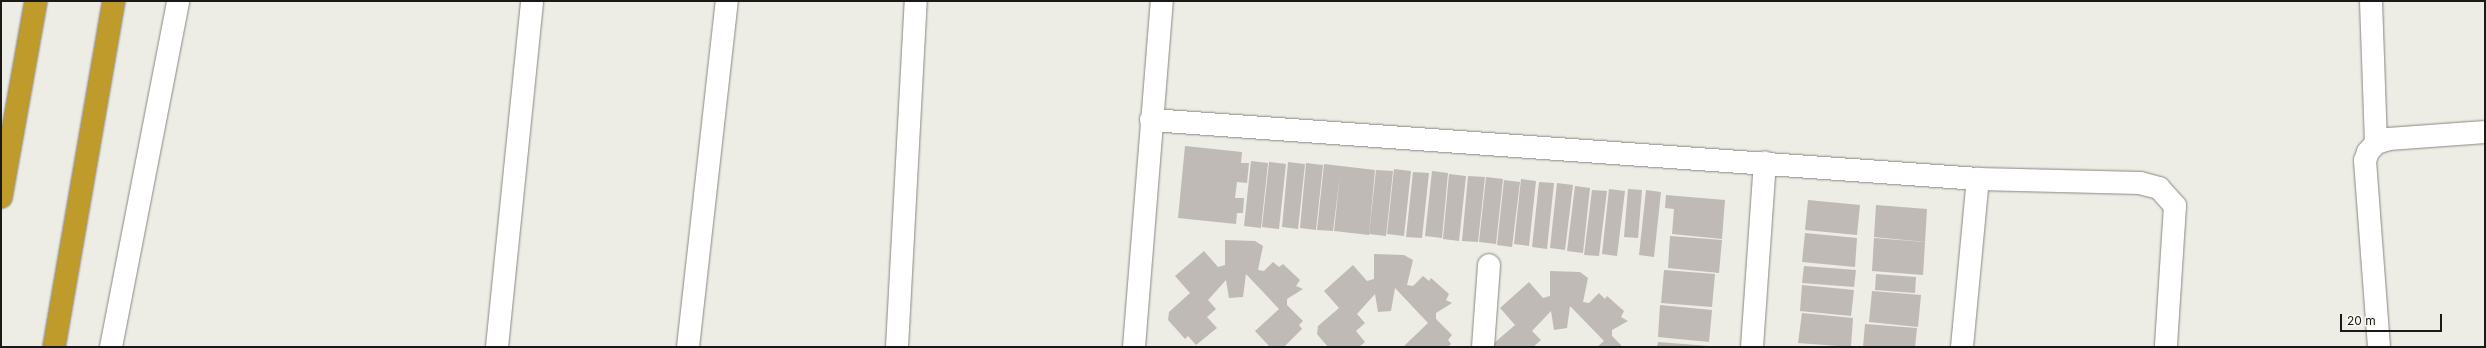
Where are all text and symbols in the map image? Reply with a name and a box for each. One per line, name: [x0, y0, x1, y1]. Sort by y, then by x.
scale bar: [2342, 306, 2444, 332]
text: 20 m: [2347, 313, 2376, 328]

